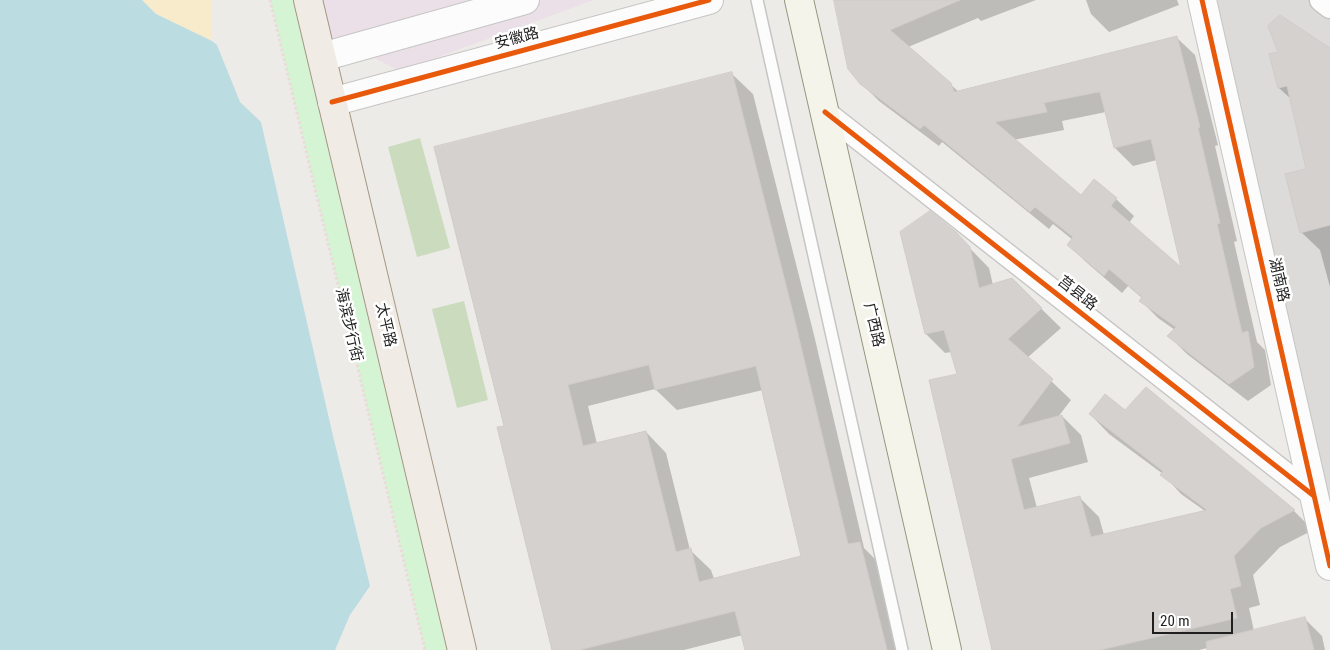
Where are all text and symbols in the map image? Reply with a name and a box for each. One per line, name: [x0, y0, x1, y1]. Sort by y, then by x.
street label: 安徽路: [493, 24, 541, 54]
street label: 湖南路: [1264, 256, 1292, 304]
street label: 莒县路: [1054, 273, 1100, 315]
street label: 海滨步行街: [331, 286, 365, 364]
street label: 太平路: [371, 301, 399, 349]
street label: 广西路: [859, 301, 887, 349]
scale bar: [1155, 602, 1236, 634]
text: 20 m: [1160, 612, 1190, 630]

